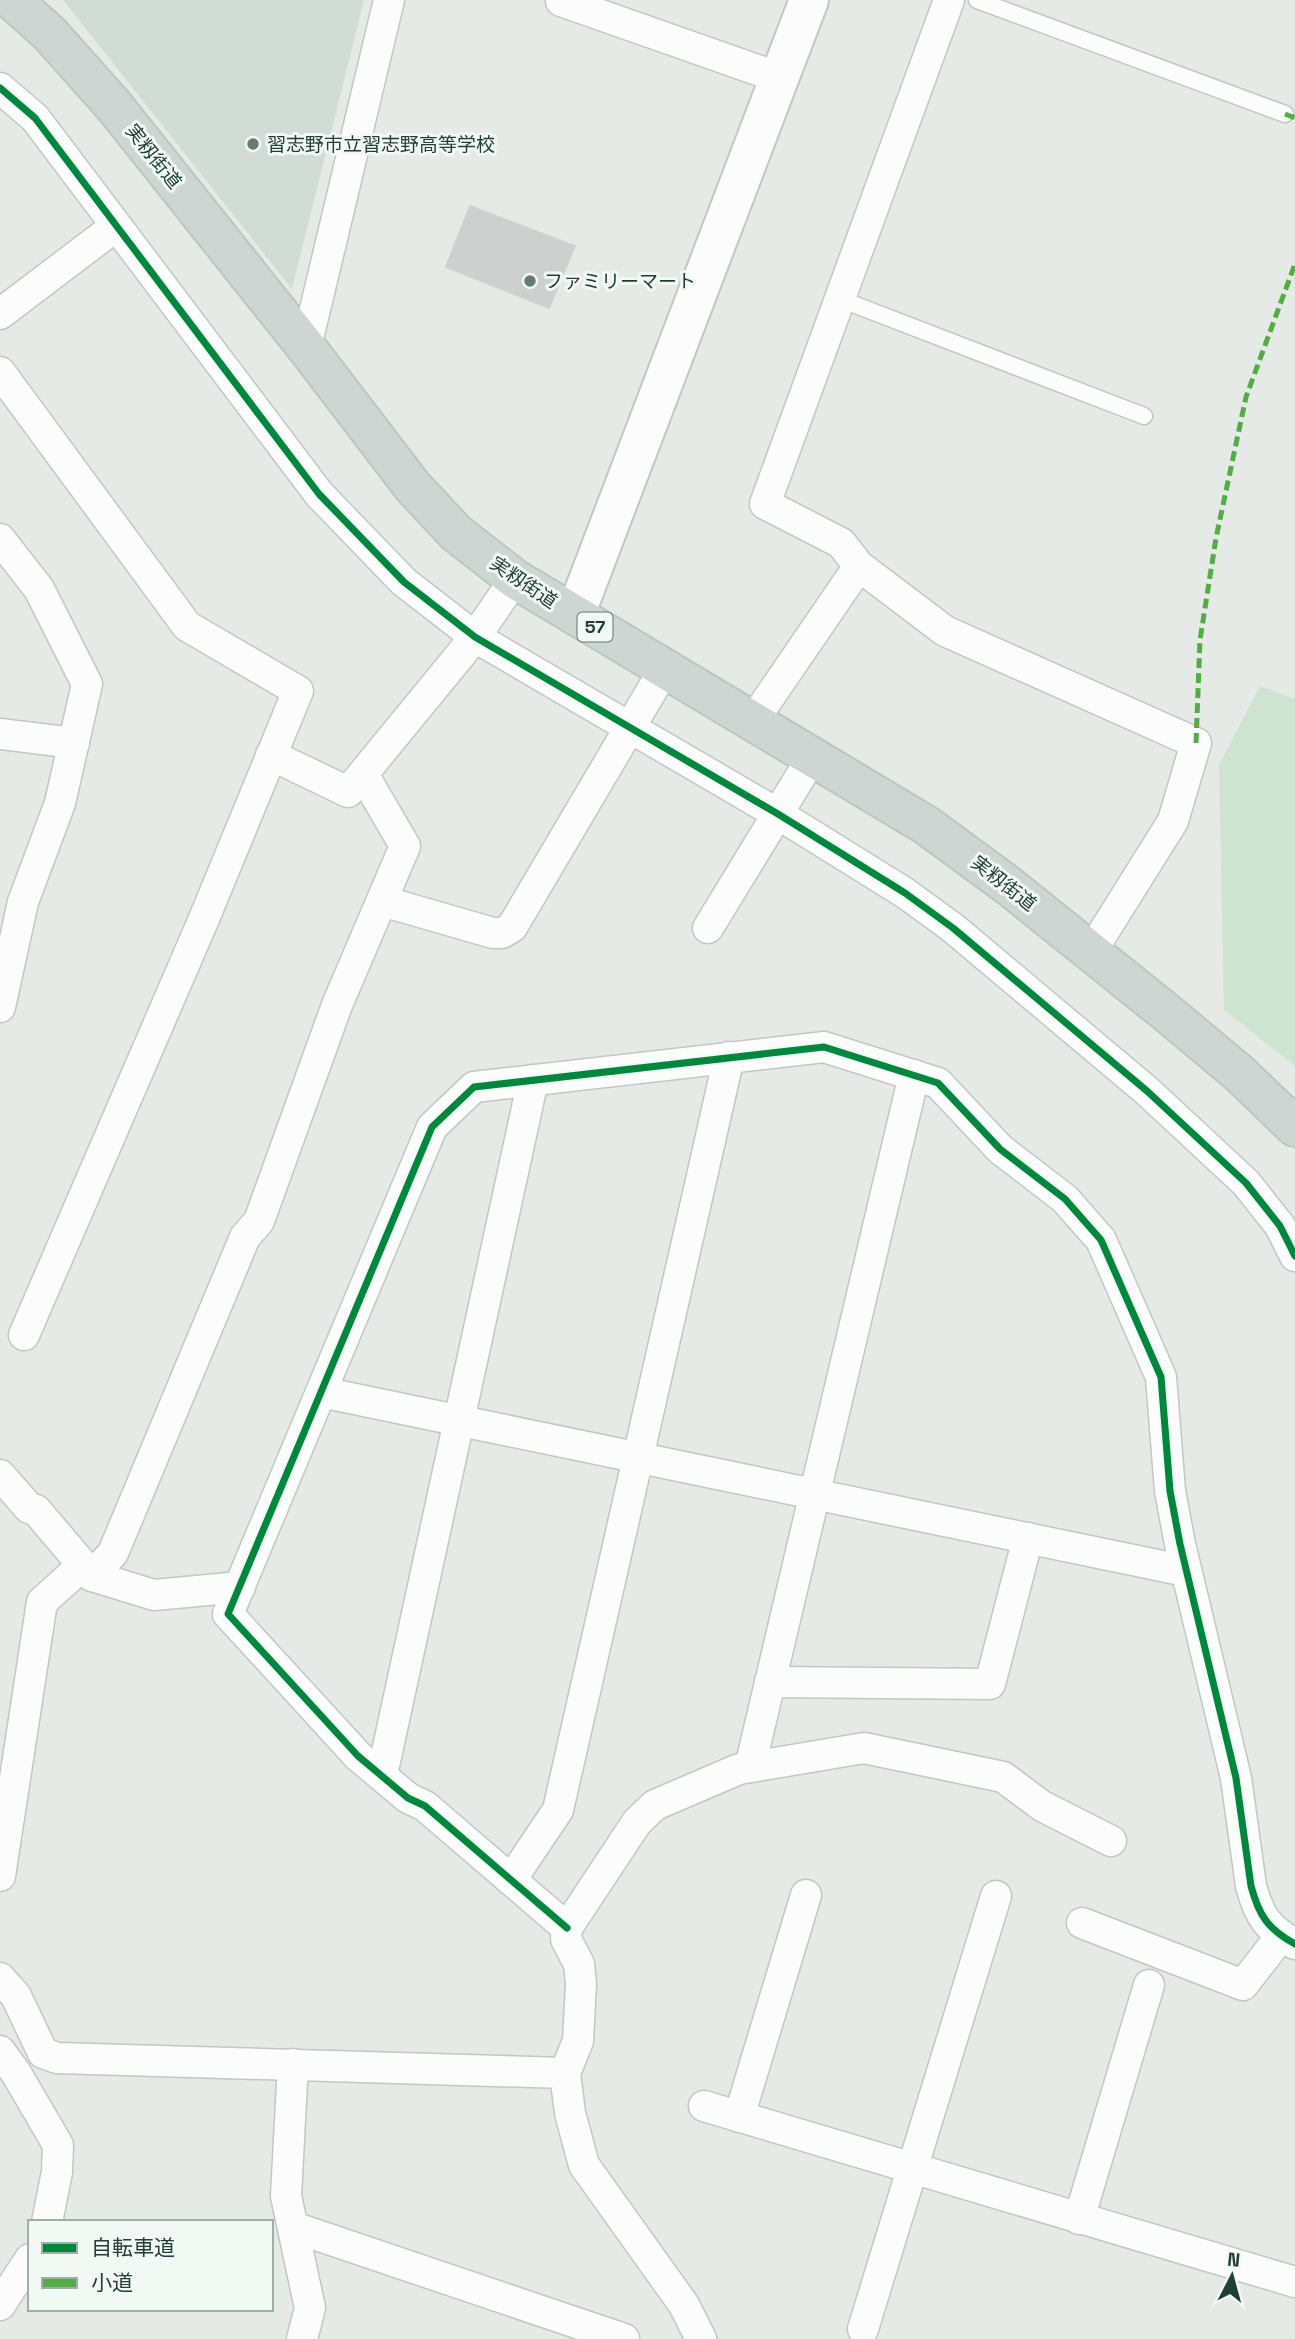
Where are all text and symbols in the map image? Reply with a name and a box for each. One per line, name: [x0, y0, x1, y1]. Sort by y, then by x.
street label: 実籾街道: [120, 119, 187, 194]
place label: 習志野市立習志野高等学校: [267, 132, 495, 157]
marker: 習志野市立習志野高等学校: [245, 136, 261, 152]
place label: ファミリーマート: [544, 269, 696, 294]
marker: ファミリーマート: [522, 273, 538, 289]
street label: 実籾街道: [485, 551, 562, 614]
road number: 57: [578, 612, 612, 642]
street label: 実籾街道: [966, 850, 1041, 917]
legend: [28, 2220, 273, 2311]
text: 自転車道: [91, 2234, 175, 2261]
north arrow: [1197, 2241, 1267, 2311]
text: N: [1226, 2246, 1241, 2273]
text: 小道: [91, 2269, 133, 2296]

